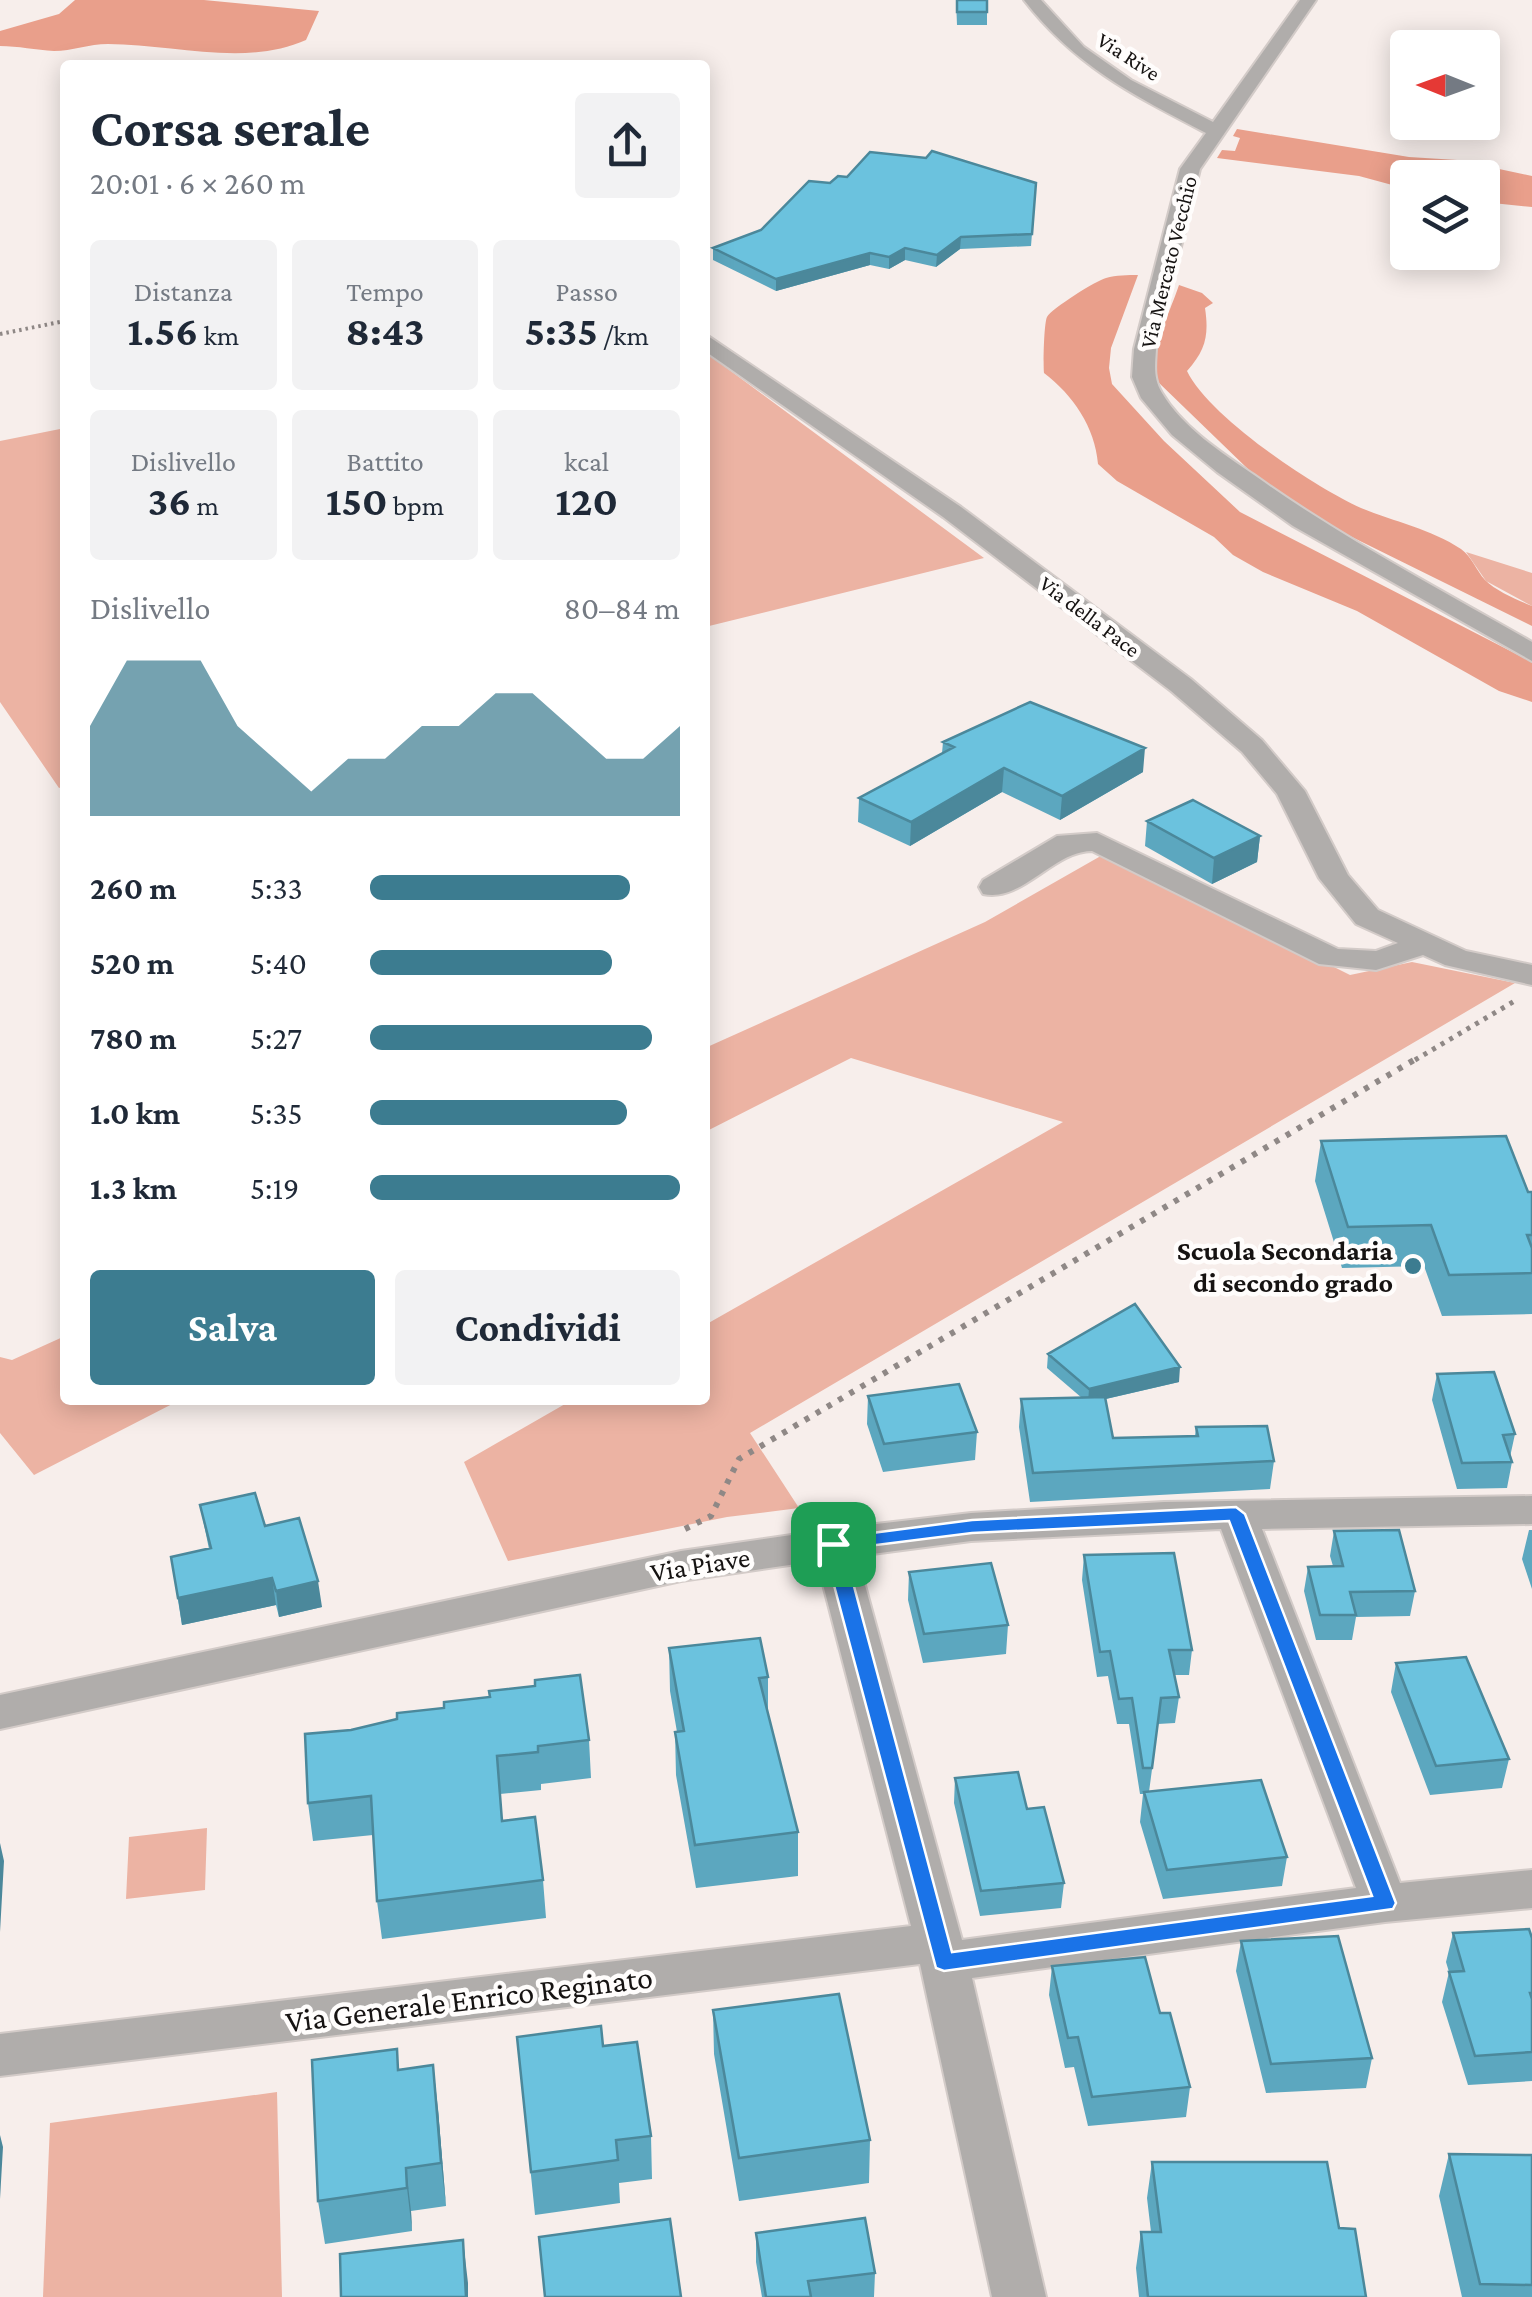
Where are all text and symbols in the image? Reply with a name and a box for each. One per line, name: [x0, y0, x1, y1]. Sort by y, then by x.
street label: Via Rive: [1093, 27, 1165, 86]
north arrow: [1390, 30, 1500, 140]
map controls: [1390, 30, 1500, 270]
button: share: [575, 93, 680, 198]
text: Corsa serale: [90, 97, 370, 158]
button: layers: [1390, 160, 1500, 270]
text: 20:01 · 6 × 260 m: [90, 165, 306, 201]
street label: Via Mercato Vecchio: [1135, 173, 1202, 351]
text: Distanza: [134, 276, 233, 307]
text: Tempo: [346, 276, 424, 307]
text: Passo: [555, 276, 618, 307]
text: 1.56: [127, 307, 198, 354]
text: 8:43: [346, 307, 424, 354]
text: 5:35: [524, 307, 598, 354]
text: km: [198, 320, 239, 351]
text: /km: [598, 320, 649, 351]
text: Dislivello: [131, 446, 236, 477]
text: Battito: [346, 446, 424, 477]
text: kcal: [564, 446, 609, 477]
text: 36: [148, 477, 191, 524]
text: 150: [326, 477, 387, 524]
text: 120: [555, 477, 618, 524]
text: m: [191, 490, 219, 521]
text: bpm: [387, 490, 444, 521]
street label: Via della Pace: [1035, 571, 1145, 662]
text: Dislivello: [90, 590, 210, 626]
text: 80–84 m: [564, 590, 680, 626]
text: 260 m: [90, 870, 176, 906]
text: 5:33: [250, 870, 303, 906]
text: 520 m: [90, 945, 174, 981]
text: 5:40: [250, 945, 307, 981]
text: 780 m: [90, 1020, 177, 1056]
text: 5:27: [250, 1020, 302, 1056]
text: 1.0 km: [90, 1095, 180, 1131]
text: 5:35: [250, 1095, 303, 1131]
text: 1.3 km: [90, 1170, 177, 1206]
text: 5:19: [250, 1170, 299, 1206]
place label: Scuola Secondaria di secondo grado: [1177, 1235, 1393, 1298]
marker: Scuola Secondaria di secondo grado: [1402, 1255, 1424, 1277]
button: Salva: [90, 1270, 375, 1385]
button: Condividi: [395, 1270, 680, 1385]
pin: [791, 1502, 876, 1587]
icon: arrive: [806, 1517, 861, 1572]
street label: Via Piave: [648, 1541, 752, 1588]
street label: Via Generale Enrico Reginato: [284, 1959, 654, 2039]

